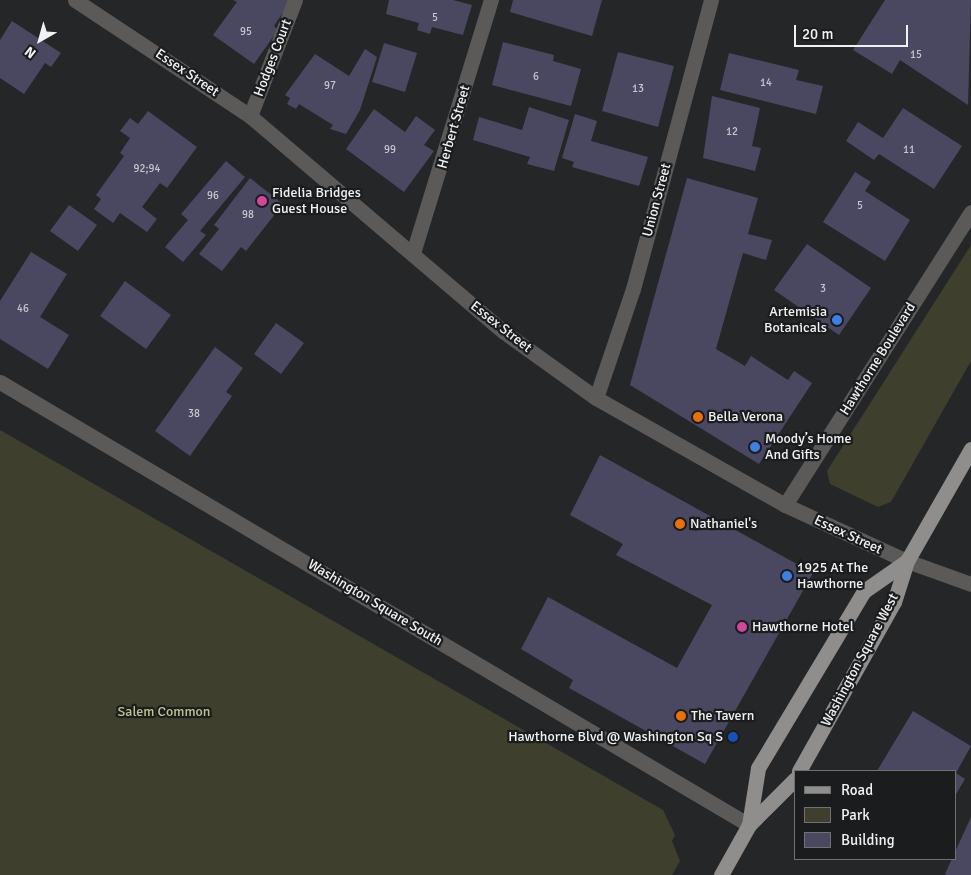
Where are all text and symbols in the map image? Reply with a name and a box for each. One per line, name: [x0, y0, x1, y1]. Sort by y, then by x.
house number: 5: [432, 11, 438, 25]
north arrow: [15, 15, 65, 65]
scale bar: [796, 15, 910, 47]
street label: Hodges Court: [251, 17, 295, 99]
house number: 95: [240, 25, 252, 39]
text: 20 m: [802, 25, 833, 43]
text: N: [21, 43, 40, 62]
street label: Essex Street: [152, 46, 222, 100]
house number: 15: [910, 48, 922, 62]
house number: 6: [533, 70, 539, 84]
house number: 14: [760, 76, 772, 90]
house number: 97: [324, 79, 336, 93]
house number: 13: [632, 82, 644, 96]
street label: Herbert Street: [434, 83, 474, 171]
house number: 12: [726, 125, 738, 139]
house number: 99: [384, 143, 396, 157]
house number: 11: [903, 143, 915, 157]
street label: Union Street: [639, 161, 675, 239]
house number: 92;94: [134, 162, 160, 176]
place label: Fidelia Bridges Guest House: [272, 185, 361, 218]
house number: 96: [207, 189, 219, 203]
marker: Fidelia Bridges Guest House: [256, 195, 268, 207]
house number: 5: [857, 199, 863, 213]
house number: 98: [242, 208, 254, 222]
house number: 3: [820, 282, 826, 296]
street label: Essex Street: [467, 298, 535, 356]
street label: Hawthorne Boulevard: [837, 300, 919, 418]
house number: 46: [17, 302, 29, 316]
place label: Artemisia Botanicals: [764, 304, 827, 336]
marker: Artemisia Botanicals: [831, 314, 843, 326]
house number: 38: [188, 407, 200, 421]
place label: Bella Verona: [708, 409, 783, 425]
marker: Bella Verona: [692, 411, 704, 423]
place label: Moody’s Home And Gifts: [765, 431, 851, 464]
marker: Moody’s Home And Gifts: [749, 441, 761, 453]
street label: Essex Street: [811, 512, 885, 558]
place label: Nathaniel's: [690, 516, 757, 532]
marker: Nathaniel's: [674, 518, 686, 530]
street label: Washington Square South: [305, 556, 445, 650]
place label: 1925 At The Hawthorne: [797, 560, 868, 592]
marker: 1925 At The Hawthorne: [781, 570, 793, 582]
street label: Washington Square West: [818, 591, 902, 729]
place label: Hawthorne Hotel: [752, 619, 854, 635]
marker: Hawthorne Hotel: [736, 621, 748, 633]
park label: Salem Common: [118, 704, 210, 720]
place label: The Tavern: [691, 708, 754, 724]
marker: The Tavern: [675, 710, 687, 722]
place label: Hawthorne Blvd @ Washington Sq S: [508, 729, 723, 745]
marker: Hawthorne Blvd @ Washington Sq S: [727, 731, 739, 743]
legend: [794, 770, 956, 860]
text: Road: [841, 781, 873, 799]
text: Park: [841, 806, 870, 824]
text: Building: [841, 831, 895, 849]

